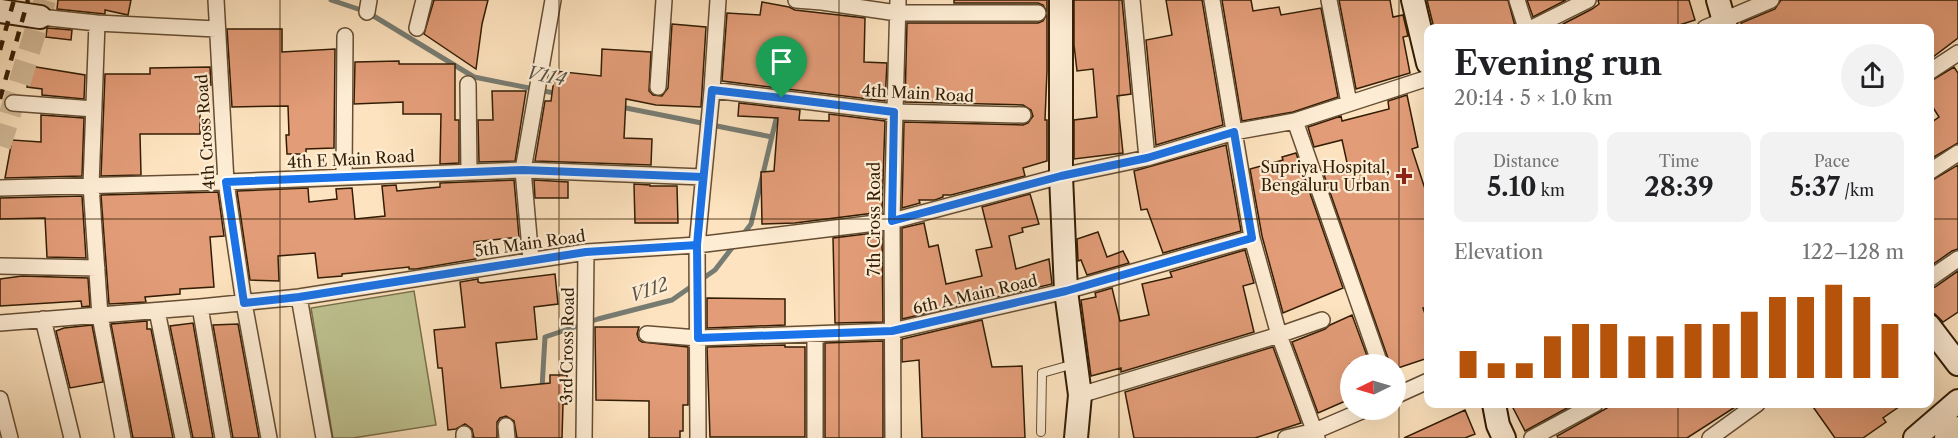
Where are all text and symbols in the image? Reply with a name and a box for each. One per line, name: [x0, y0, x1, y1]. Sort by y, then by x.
pin: [756, 36, 807, 98]
text: Evening run: [1454, 43, 1662, 84]
button: share: [1841, 44, 1904, 107]
icon: arrive: [765, 45, 798, 78]
water label: V114: [525, 61, 569, 91]
street label: 4th Cross Road: [191, 73, 219, 190]
street label: 4th Main Road: [861, 80, 975, 106]
text: 20:14 · 5 × 1.0 km: [1454, 86, 1613, 110]
street label: 4th E Main Road: [287, 146, 416, 172]
text: Distance: [1493, 151, 1559, 171]
text: Time: [1659, 151, 1699, 171]
text: Pace: [1814, 151, 1850, 171]
place label: Supriya Hospital, Bengaluru Urban: [1260, 157, 1390, 195]
street label: 7th Cross Road: [864, 162, 884, 276]
marker: Supriya Hospital, Bengaluru Urban: [1395, 167, 1413, 185]
text: 5.10: [1487, 171, 1537, 203]
text: 28:39: [1644, 171, 1714, 203]
text: 5:37: [1790, 171, 1840, 203]
text: km: [1537, 180, 1565, 200]
text: /km: [1840, 180, 1874, 200]
street label: 5th Main Road: [473, 225, 587, 261]
text: Elevation: [1454, 240, 1543, 264]
text: 122–128 m: [1802, 240, 1904, 264]
street label: 6th A Main Road: [911, 270, 1040, 318]
water label: V112: [627, 273, 672, 307]
street label: 3rd Cross Road: [556, 287, 578, 403]
north arrow: [1340, 354, 1406, 420]
map controls: [1340, 354, 1406, 420]

